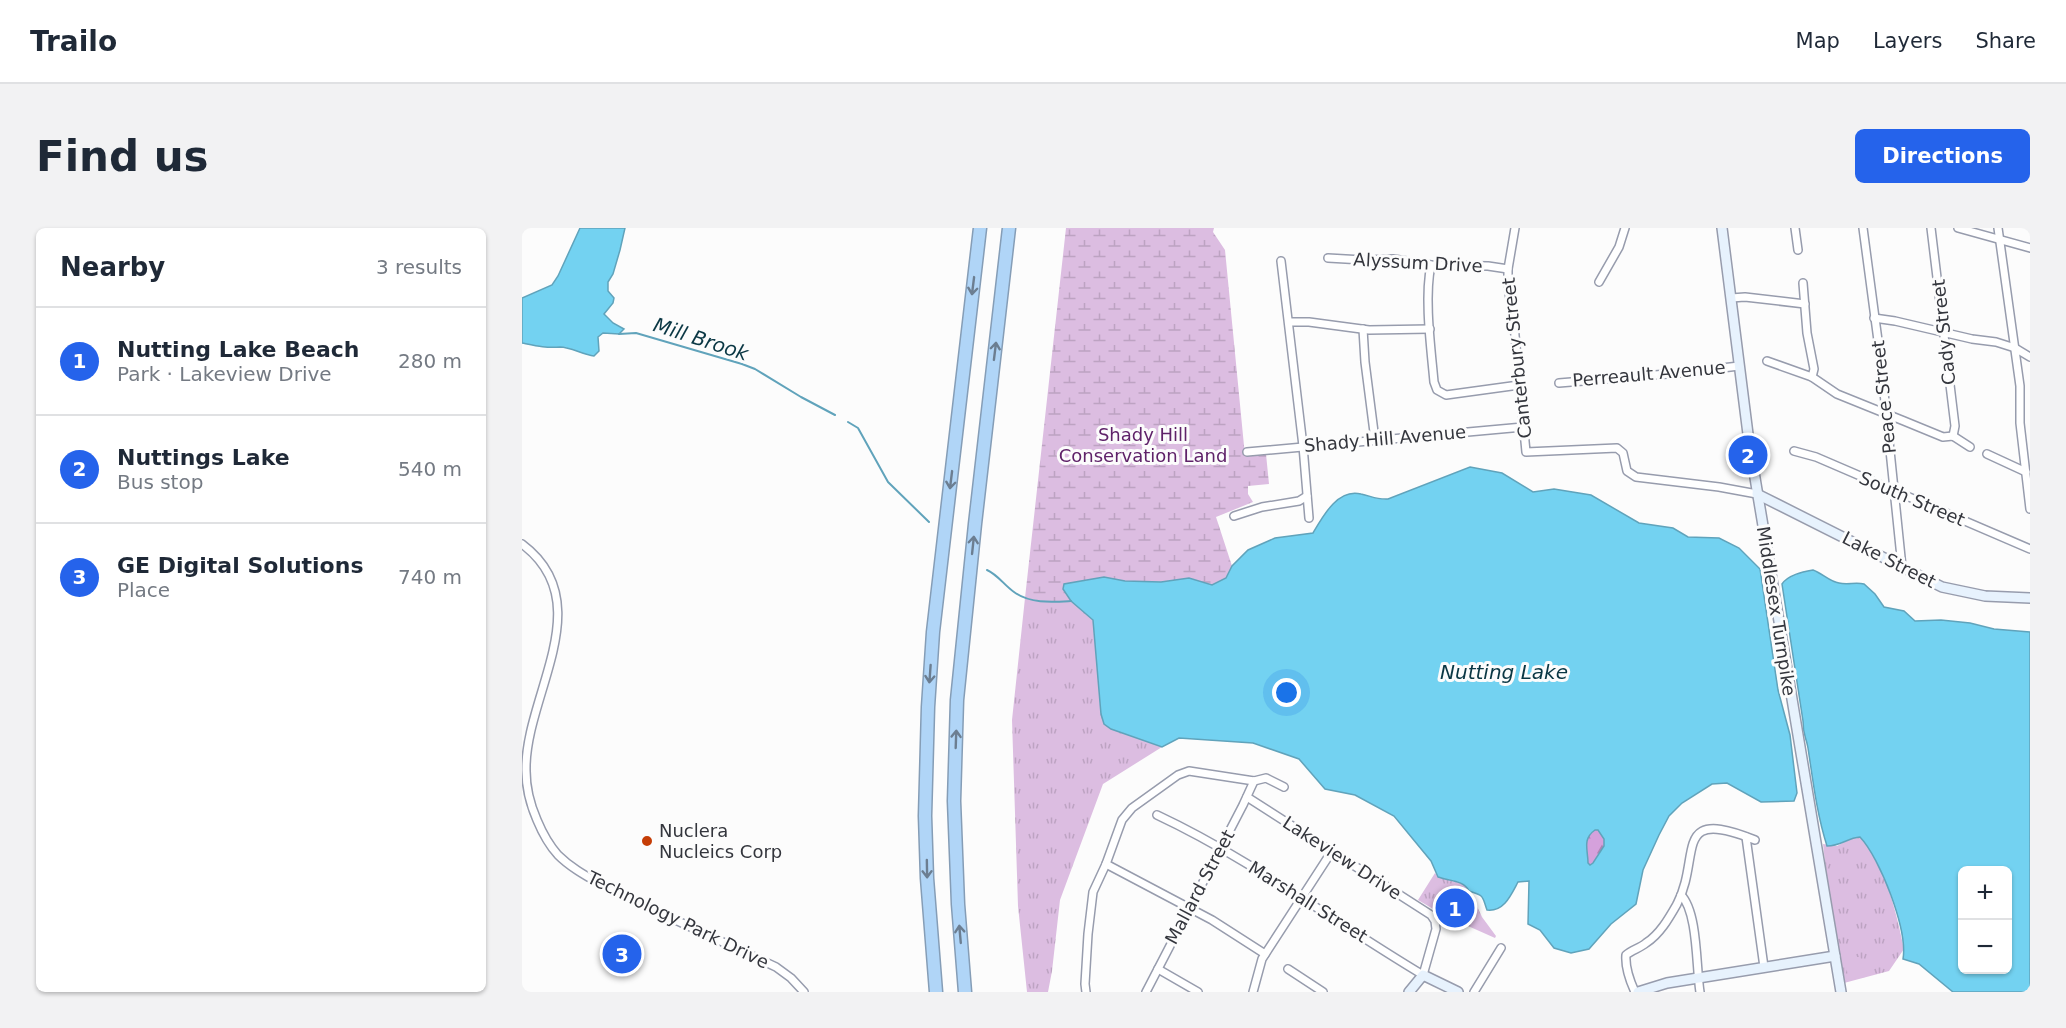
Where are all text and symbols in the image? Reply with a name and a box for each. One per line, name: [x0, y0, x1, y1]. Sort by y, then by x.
text: Trailo: [30, 25, 117, 58]
text: Map: [1796, 29, 1840, 53]
text: Layers: [1873, 29, 1942, 53]
text: Share: [1975, 29, 2036, 53]
button: Directions: [1855, 129, 2030, 183]
text: Find us: [36, 132, 209, 181]
street label: Alyssum Drive: [1353, 249, 1483, 276]
text: Nearby: [60, 252, 165, 282]
text: 3 results: [376, 255, 462, 279]
one-way arrow: [968, 276, 979, 296]
street label: Canterbury Street: [1498, 276, 1535, 440]
street label: Cady Street: [1928, 278, 1959, 386]
water label: Mill Brook: [651, 312, 753, 366]
text: Nutting Lake Beach: [117, 337, 359, 362]
street label: Peace Street: [1867, 339, 1900, 455]
one-way arrow: [990, 342, 1001, 361]
text: 1: [73, 349, 86, 373]
text: 280 m: [398, 349, 462, 373]
street label: Perreault Avenue: [1572, 356, 1726, 391]
text: Park · Lakeview Drive: [117, 362, 332, 386]
street label: Shady Hill Avenue: [1303, 421, 1467, 456]
park label: Shady Hill Conservation Land: [1059, 424, 1227, 466]
pin: 2: [1728, 432, 1768, 478]
text: Nuttings Lake: [117, 445, 290, 470]
text: 2: [73, 457, 86, 481]
text: 540 m: [398, 457, 462, 481]
street label: South Street: [1856, 467, 1968, 530]
one-way arrow: [945, 469, 956, 489]
text: Bus stop: [117, 470, 203, 494]
street label: Middlesex Turnpike: [1753, 525, 1800, 697]
street label: Lake Street: [1839, 527, 1940, 592]
one-way arrow: [968, 535, 979, 555]
text: GE Digital Solutions: [117, 553, 364, 578]
text: 3: [73, 565, 86, 589]
text: 740 m: [398, 565, 462, 589]
text: Place: [117, 578, 170, 602]
water label: Nutting Lake: [1440, 660, 1568, 684]
one-way arrow: [924, 663, 935, 683]
your location: [1272, 678, 1301, 707]
one-way arrow: [950, 729, 961, 749]
street label: Lakeview Drive: [1279, 811, 1405, 904]
place label: Nuclera Nucleics Corp: [659, 820, 782, 862]
street label: Mallard Street: [1161, 826, 1239, 948]
marker: Nuclera Nucleics Corp: [640, 834, 654, 848]
street label: Marshall Street: [1245, 857, 1372, 947]
one-way arrow: [921, 858, 932, 878]
street label: Technology Park Drive: [583, 866, 772, 973]
map controls: [1958, 866, 2012, 974]
button: +: [1958, 866, 2012, 920]
pin: 1: [1436, 886, 1474, 930]
button: −: [1958, 920, 2012, 974]
one-way arrow: [954, 924, 965, 944]
pin: 3: [602, 932, 642, 976]

